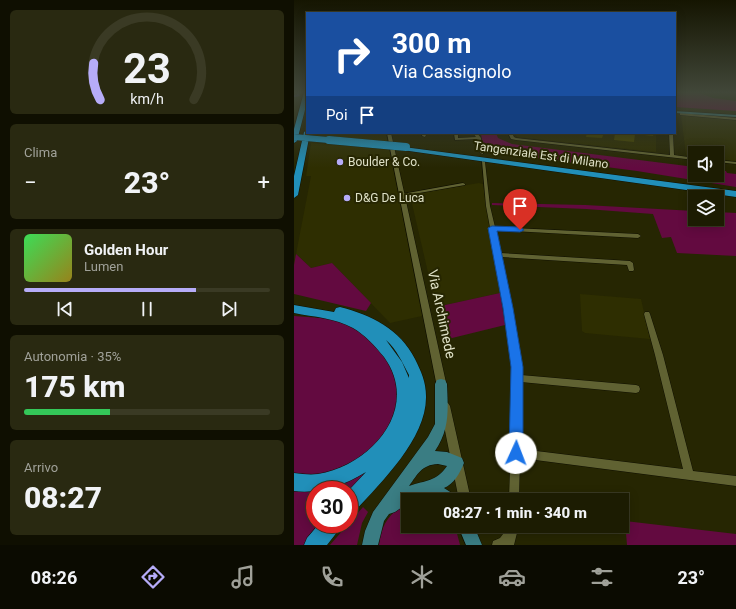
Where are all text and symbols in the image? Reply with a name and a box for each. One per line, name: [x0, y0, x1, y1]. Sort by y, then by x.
text: 300 m: [392, 27, 471, 60]
icon: right: [326, 28, 378, 80]
text: 23: [123, 44, 171, 93]
text: Via Cassignolo: [392, 61, 512, 82]
text: km/h: [130, 91, 164, 107]
icon: arrive: [356, 104, 378, 126]
text: Poi: [326, 106, 348, 124]
street label: Tangenziale Est di Milano: [473, 139, 609, 171]
text: Clima: [24, 145, 57, 160]
map controls: [688, 146, 724, 226]
button: sound: [688, 146, 724, 182]
place label: Boulder & Co.: [348, 155, 420, 169]
marker: Boulder & Co.: [335, 157, 345, 167]
text: 23°: [124, 165, 170, 200]
text: −: [24, 170, 37, 195]
text: +: [258, 170, 270, 195]
pin: [503, 189, 537, 230]
button: layers: [688, 190, 724, 226]
place label: D&G De Luca: [355, 191, 424, 205]
marker: D&G De Luca: [342, 193, 352, 203]
icon: arrive: [509, 195, 531, 217]
text: Golden Hour: [84, 241, 168, 259]
text: Lumen: [84, 259, 123, 274]
street label: Via Archimede: [425, 268, 459, 360]
icon: previous: [54, 298, 76, 320]
icon: pause: [136, 298, 158, 320]
icon: next: [218, 298, 240, 320]
text: Autonomia · 35%: [24, 349, 121, 364]
text: 175 km: [24, 369, 126, 404]
position arrow: [495, 432, 537, 474]
text: Arrivo: [24, 460, 58, 475]
text: 08:27: [24, 480, 102, 515]
speed limit sign: 30: [306, 481, 358, 533]
text: 08:27 · 1 min · 340 m: [443, 504, 587, 522]
icon: directions: [139, 563, 167, 591]
icon: music: [229, 563, 257, 591]
icon: phone: [318, 563, 346, 591]
icon: climate: [408, 563, 436, 591]
icon: car: [498, 563, 526, 591]
icon: filters: [588, 563, 616, 591]
text: 08:26: [31, 567, 77, 588]
text: 23°: [677, 567, 705, 588]

